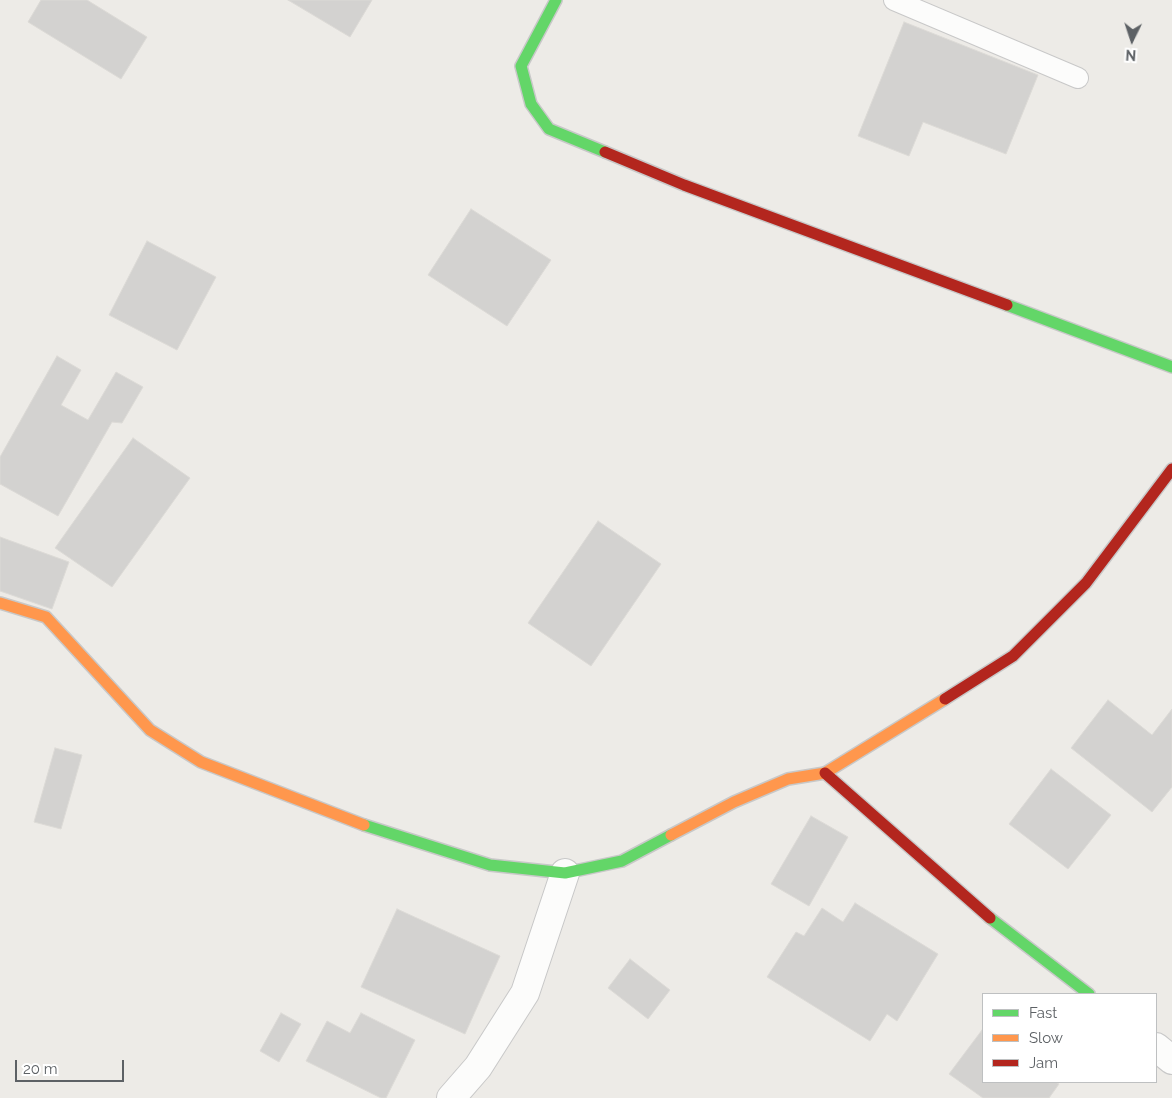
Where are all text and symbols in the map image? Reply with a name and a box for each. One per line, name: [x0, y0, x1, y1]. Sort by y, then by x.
north arrow: [1107, 15, 1157, 65]
text: N: [1125, 47, 1137, 63]
legend: [982, 993, 1157, 1083]
text: Fast: [1029, 1004, 1057, 1022]
text: Slow: [1029, 1029, 1063, 1047]
scale bar: [18, 1050, 126, 1082]
text: Jam: [1029, 1054, 1058, 1072]
text: 20 m: [23, 1060, 58, 1078]

